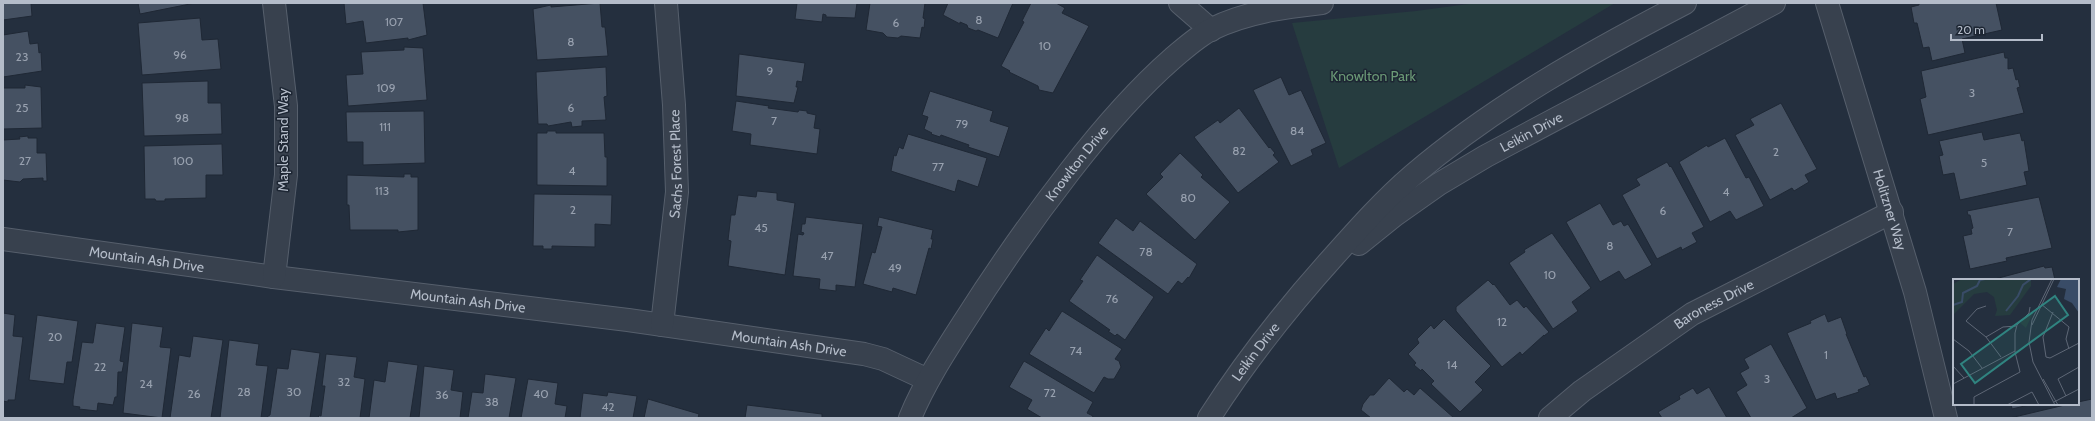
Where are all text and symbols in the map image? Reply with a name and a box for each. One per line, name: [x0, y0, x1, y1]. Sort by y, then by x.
house number: 8: [975, 12, 983, 27]
house number: 107: [385, 14, 403, 29]
house number: 6: [893, 15, 900, 30]
scale bar: [1951, 16, 2042, 42]
text: 20 m: [1957, 22, 1985, 37]
house number: 8: [567, 34, 575, 49]
house number: 10: [1039, 38, 1051, 53]
house number: 96: [173, 47, 187, 62]
house number: 23: [16, 49, 28, 64]
house number: 9: [767, 63, 774, 78]
park label: Knowlton Park: [1330, 67, 1416, 85]
house number: 109: [376, 80, 396, 95]
house number: 3: [1969, 85, 1975, 100]
street label: Maple Stand Way: [274, 88, 292, 192]
house number: 25: [16, 100, 28, 115]
house number: 6: [568, 100, 575, 115]
street label: Leikin Drive: [1497, 108, 1566, 156]
street label: Sachs Forest Place: [665, 109, 686, 219]
house number: 98: [175, 110, 189, 125]
house number: 7: [771, 113, 777, 128]
house number: 79: [956, 116, 969, 131]
house number: 111: [379, 119, 391, 134]
street label: Knowlton Drive: [1041, 122, 1112, 205]
house number: 84: [1290, 123, 1304, 138]
house number: 82: [1232, 143, 1246, 158]
house number: 2: [1773, 144, 1779, 159]
house number: 27: [19, 153, 31, 168]
house number: 100: [173, 153, 193, 168]
house number: 5: [1981, 155, 1987, 170]
house number: 77: [932, 159, 944, 174]
house number: 4: [569, 163, 576, 178]
street label: Holitzner Way: [1869, 167, 1911, 252]
house number: 113: [375, 183, 389, 198]
house number: 4: [1723, 184, 1730, 199]
house number: 80: [1180, 190, 1196, 205]
house number: 2: [570, 202, 576, 217]
house number: 6: [1660, 203, 1667, 218]
house number: 45: [754, 220, 768, 235]
house number: 7: [2007, 224, 2013, 239]
house number: 8: [1606, 238, 1614, 253]
street label: Mountain Ash Drive: [88, 242, 205, 276]
house number: 78: [1139, 244, 1153, 259]
house number: 47: [821, 248, 833, 263]
house number: 49: [888, 260, 902, 275]
house number: 10: [1544, 267, 1556, 282]
street label: Baroness Drive: [1670, 275, 1757, 333]
inset map: [1953, 279, 2079, 405]
street label: Mountain Ash Drive: [409, 285, 527, 316]
house number: 76: [1106, 291, 1118, 306]
house number: 12: [1497, 314, 1507, 329]
street label: Leikin Drive: [1228, 319, 1283, 384]
street label: Mountain Ash Drive: [730, 326, 848, 360]
house number: 20: [48, 329, 62, 344]
house number: 74: [1070, 343, 1082, 358]
house number: 1: [1824, 347, 1828, 362]
house number: 14: [1447, 357, 1457, 372]
house number: 22: [94, 359, 106, 374]
house number: 3: [1764, 371, 1770, 386]
house number: 32: [338, 374, 350, 389]
house number: 24: [139, 376, 153, 391]
house number: 28: [237, 384, 251, 399]
house number: 30: [287, 384, 301, 399]
house number: 72: [1044, 385, 1056, 400]
house number: 26: [187, 386, 201, 401]
house number: 40: [533, 386, 549, 401]
house number: 36: [435, 387, 449, 402]
house number: 38: [485, 394, 499, 409]
house number: 42: [601, 399, 615, 414]

